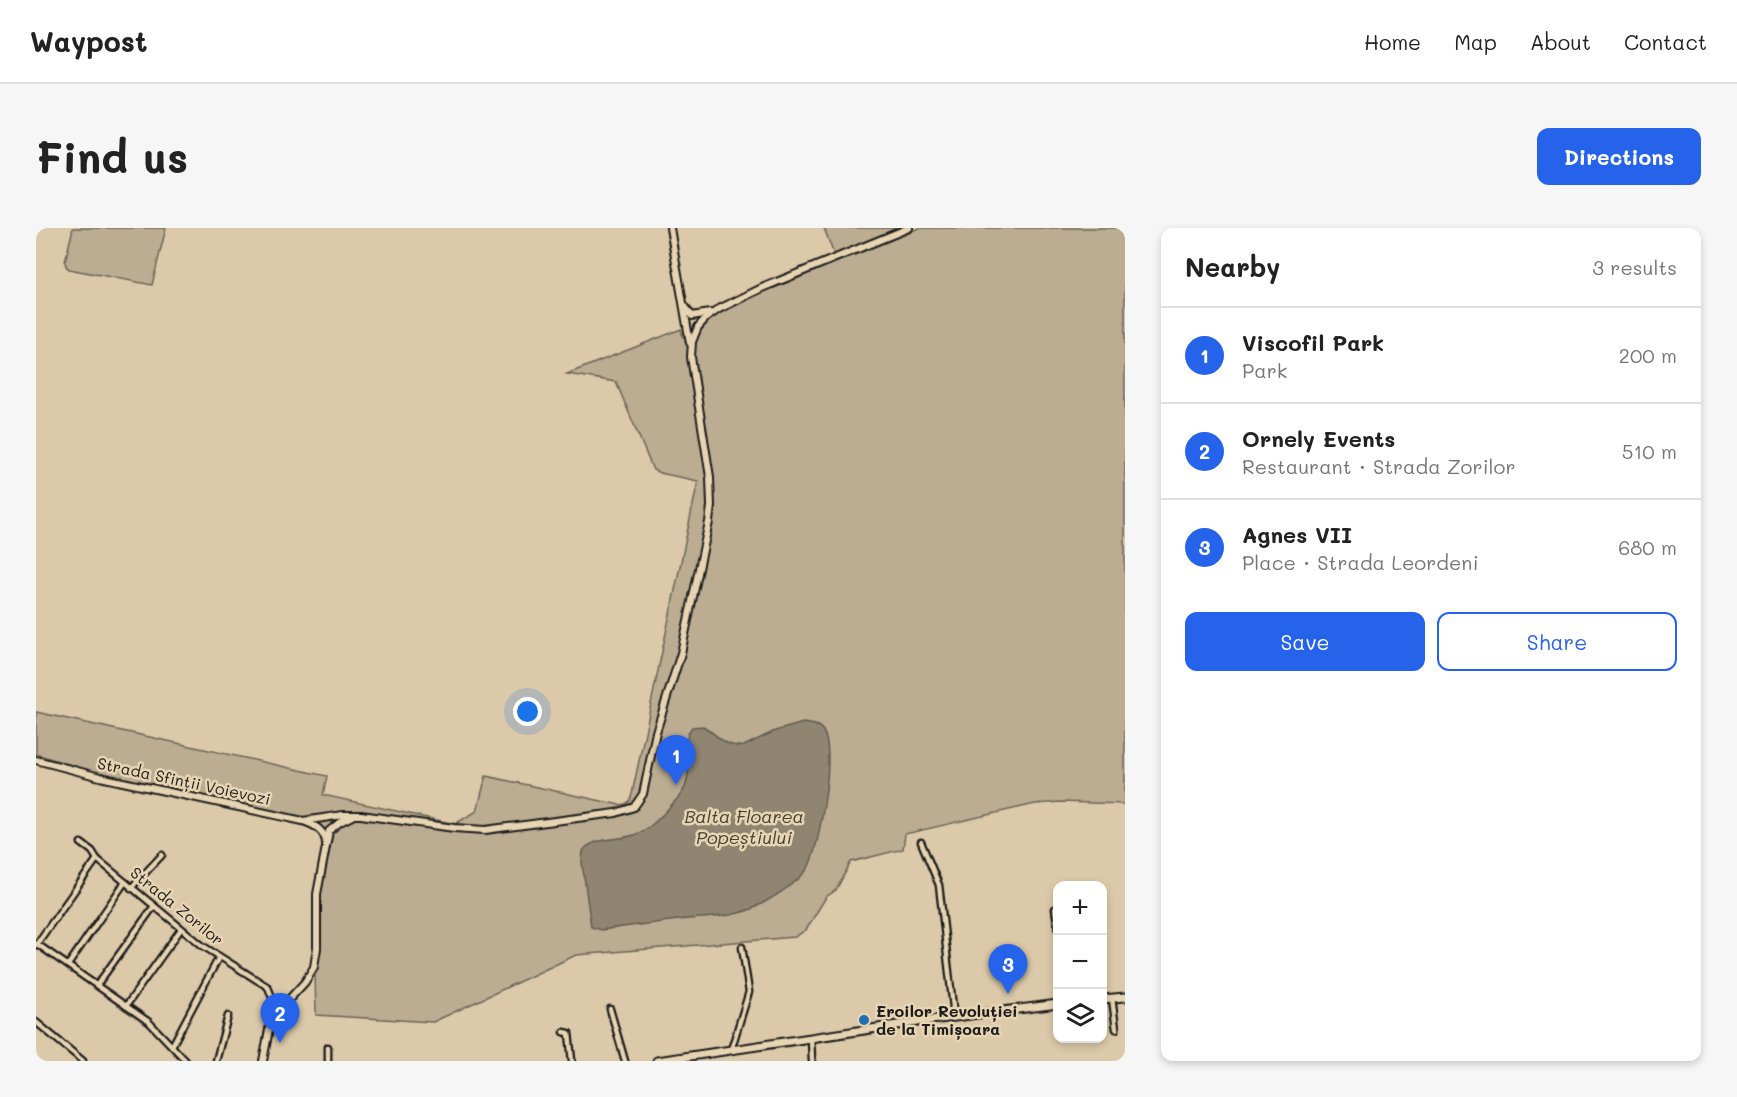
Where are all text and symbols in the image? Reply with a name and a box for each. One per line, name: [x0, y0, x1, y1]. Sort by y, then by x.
text: Waypost: [30, 23, 147, 59]
text: Home: [1364, 28, 1421, 55]
text: Map: [1454, 28, 1497, 55]
text: About: [1530, 28, 1591, 55]
text: Contact: [1624, 28, 1707, 55]
button: Directions: [1537, 128, 1701, 185]
text: Find us: [36, 129, 188, 184]
text: Nearby: [1185, 250, 1280, 284]
text: 3 results: [1592, 254, 1677, 280]
text: Viscofil Park: [1242, 328, 1384, 357]
text: 1: [1200, 342, 1209, 368]
text: 200 m: [1619, 342, 1677, 368]
text: Park: [1242, 357, 1287, 383]
text: Ornely Events: [1242, 424, 1395, 453]
text: 2: [1199, 438, 1210, 464]
text: 510 m: [1622, 438, 1677, 464]
text: Restaurant · Strada Zorilor: [1242, 453, 1516, 479]
text: Agnes VII: [1242, 520, 1352, 549]
text: 3: [1199, 534, 1211, 560]
text: 680 m: [1618, 534, 1677, 560]
text: Place · Strada Leordeni: [1242, 549, 1479, 575]
button: Save: [1185, 612, 1425, 671]
button: Share: [1437, 612, 1677, 671]
your location: [513, 697, 542, 726]
pin: 1: [656, 736, 696, 785]
street label: Strada Sfinții Voievozi: [95, 752, 273, 810]
water label: Balta Floarea Popeștiului: [684, 804, 804, 849]
street label: Strada Zorilor: [126, 862, 228, 950]
map controls: [1053, 881, 1107, 1043]
button: +: [1053, 881, 1107, 935]
button: −: [1053, 935, 1107, 989]
pin: 3: [988, 944, 1028, 994]
button: layers: [1053, 989, 1107, 1043]
pin: 2: [260, 994, 300, 1043]
place label: Eroilor Revoluției de la Timișoara: [876, 1000, 1018, 1040]
marker: Eroilor Revoluției de la Timișoara: [857, 1013, 871, 1027]

